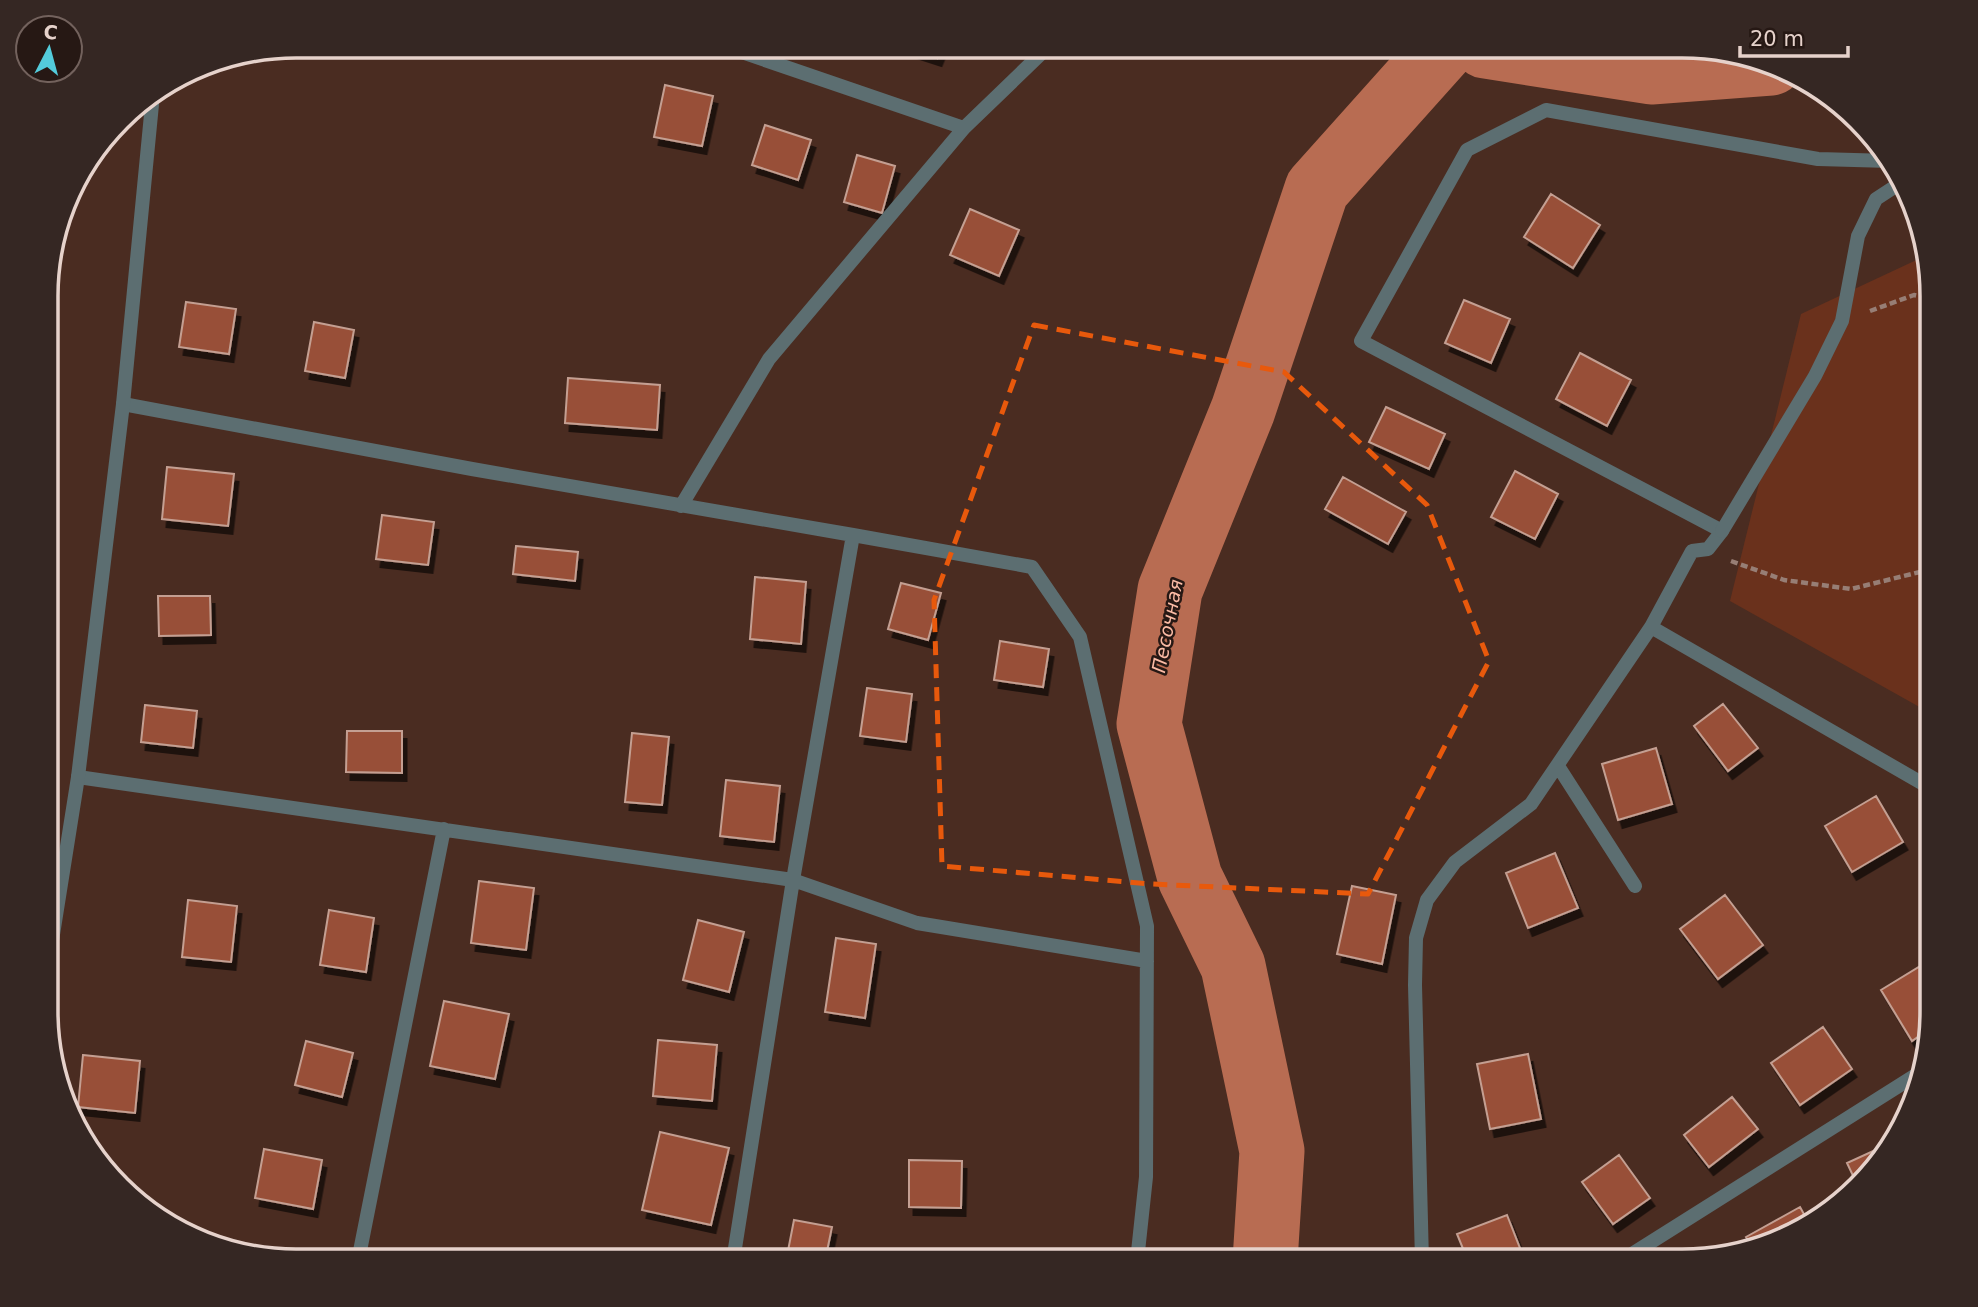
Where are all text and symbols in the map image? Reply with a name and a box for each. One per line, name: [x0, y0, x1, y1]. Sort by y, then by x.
north arrow: [14, 14, 84, 84]
scale bar: [1740, 14, 1848, 58]
text: С: [43, 20, 59, 44]
text: 20 m: [1750, 27, 1804, 51]
water label: Песочная: [1147, 577, 1187, 675]

